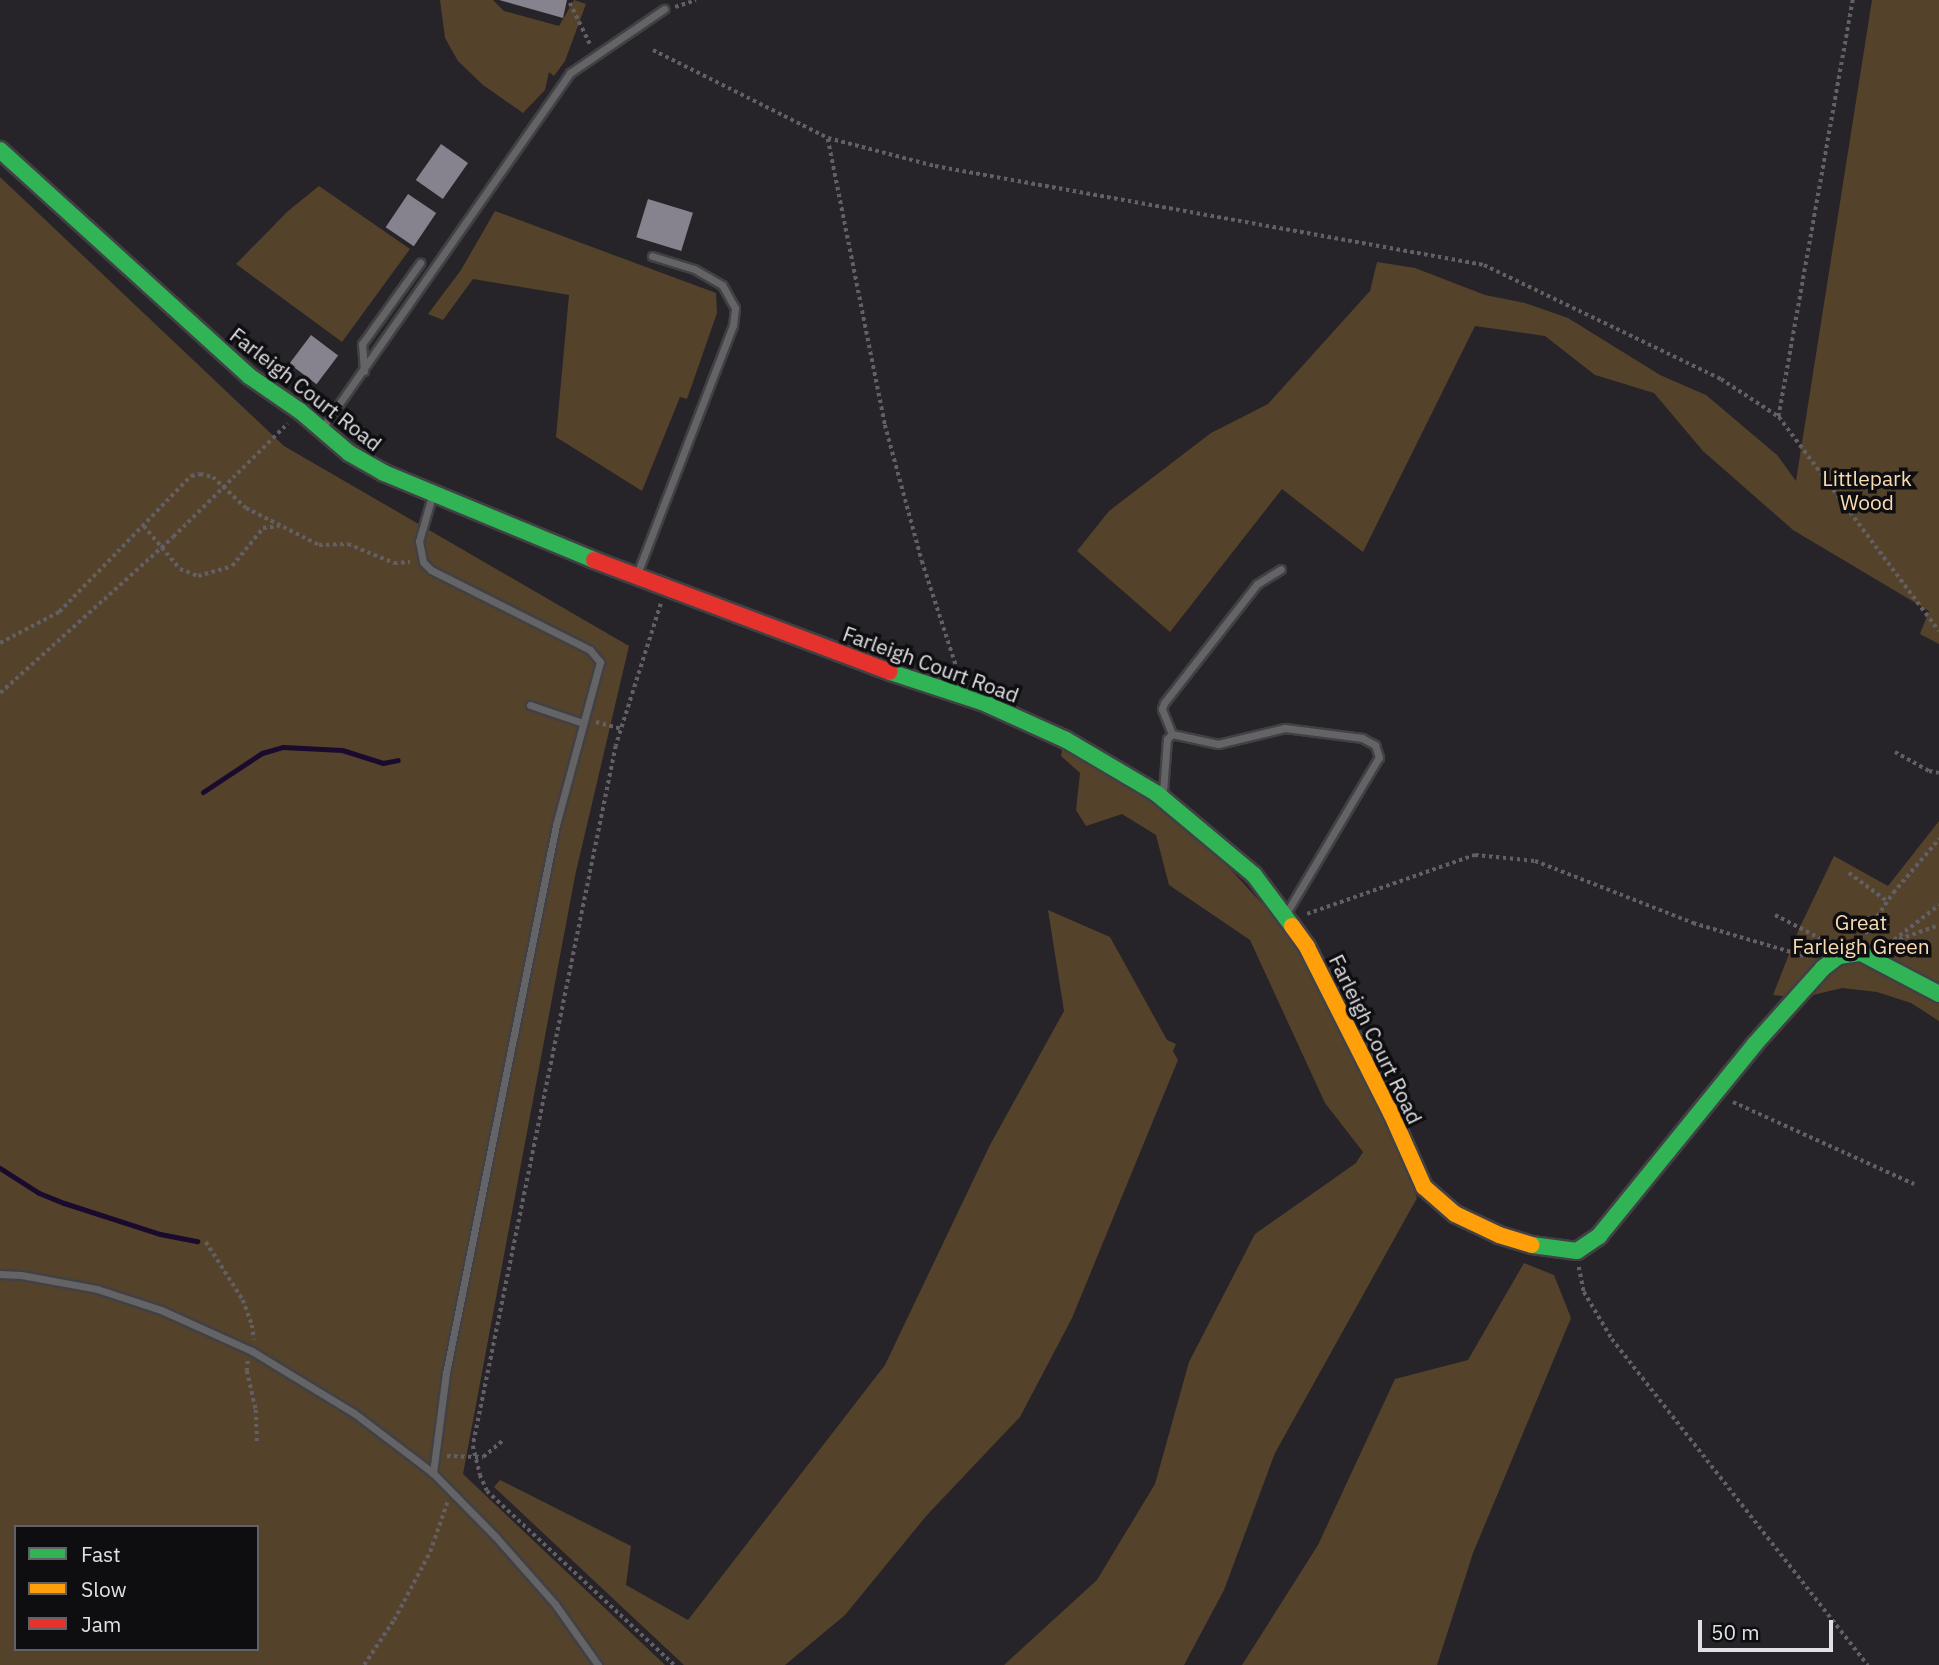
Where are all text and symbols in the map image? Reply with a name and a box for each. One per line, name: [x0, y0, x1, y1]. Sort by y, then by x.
street label: Farleigh Court Road: [225, 322, 387, 456]
park label: Littlepark Wood: [1822, 465, 1912, 515]
street label: Farleigh Court Road: [840, 620, 1022, 708]
park label: Great Farleigh Green: [1792, 909, 1930, 959]
street label: Farleigh Court Road: [1324, 950, 1428, 1128]
legend: [14, 1525, 259, 1651]
text: Fast: [81, 1540, 121, 1568]
text: Slow: [81, 1575, 127, 1603]
scale bar: [1701, 1606, 1836, 1650]
text: Jam: [81, 1610, 121, 1638]
text: 50 m: [1711, 1618, 1760, 1646]

